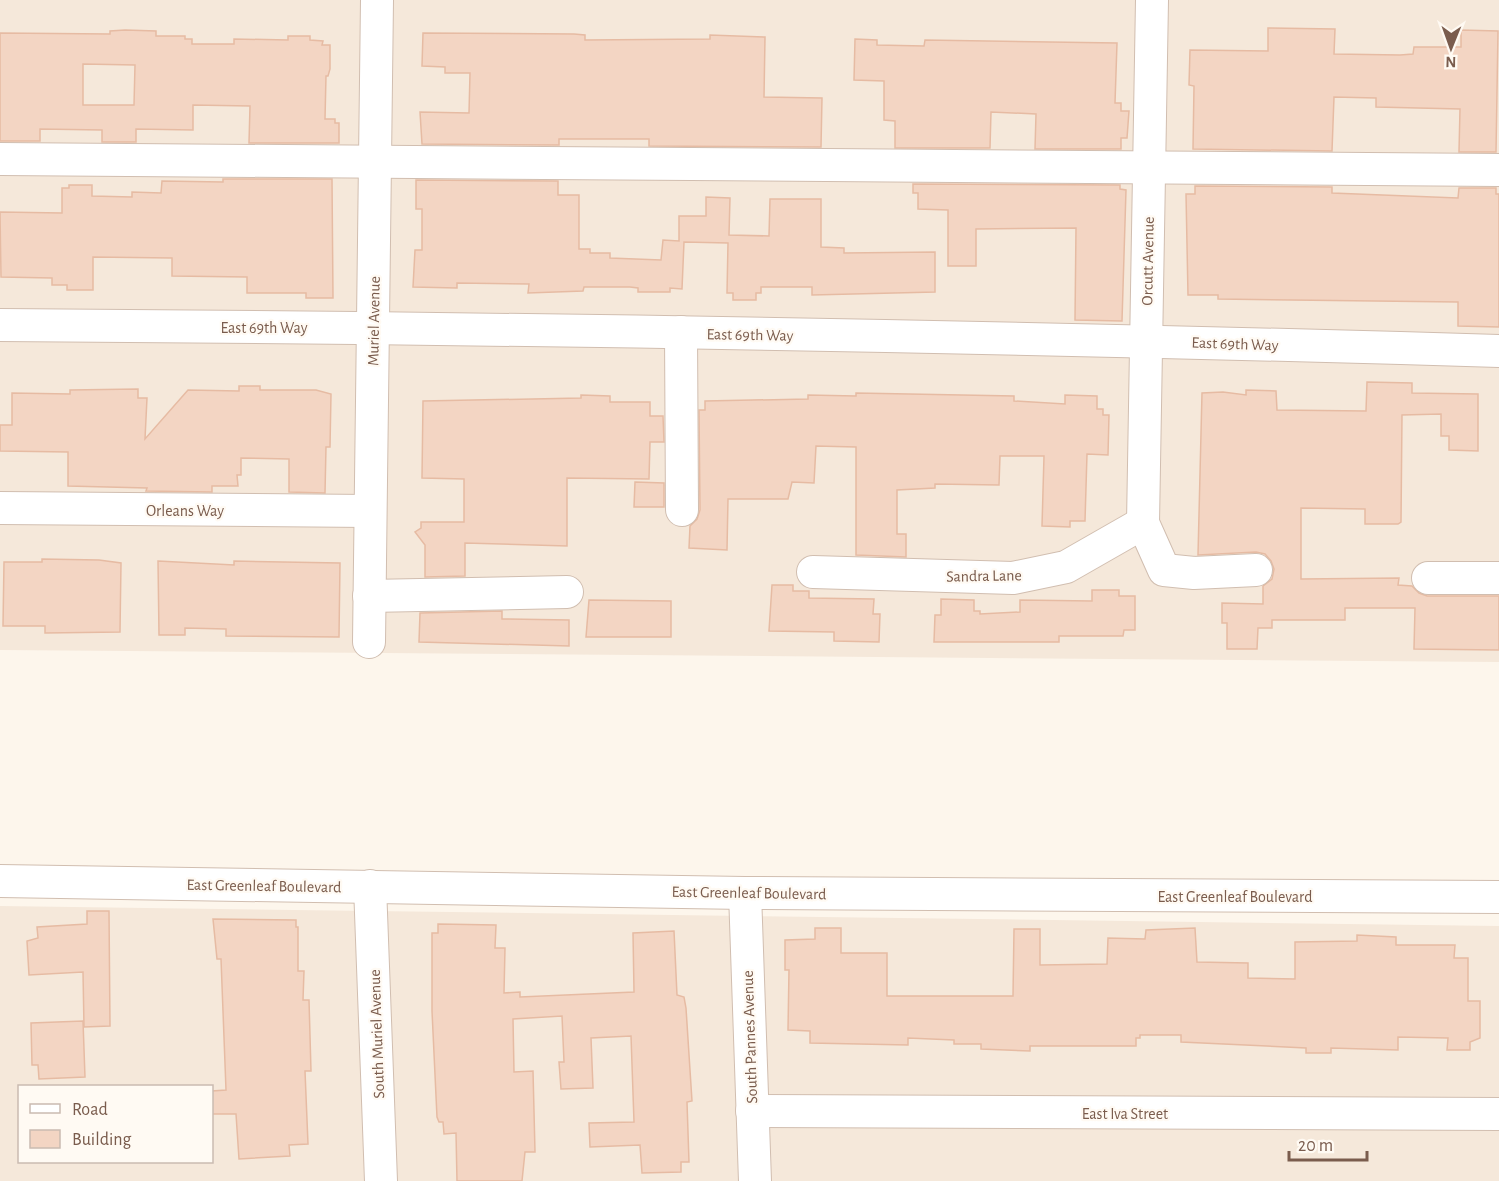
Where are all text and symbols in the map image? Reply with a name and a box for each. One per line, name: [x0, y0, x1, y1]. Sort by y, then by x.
north arrow: [1421, 18, 1481, 78]
text: N: [1445, 54, 1456, 70]
street label: Orcutt Avenue: [1139, 216, 1157, 306]
street label: Muriel Avenue: [365, 276, 383, 366]
street label: East 69th Way: [221, 320, 308, 337]
street label: East 69th Way: [706, 326, 794, 345]
street label: East 69th Way: [1191, 334, 1279, 355]
street label: Orleans Way: [146, 503, 224, 520]
street label: Sandra Lane: [946, 567, 1022, 585]
street label: East Greenleaf Boulevard: [186, 877, 342, 895]
street label: East Greenleaf Boulevard: [671, 884, 827, 902]
street label: East Greenleaf Boulevard: [1158, 889, 1312, 905]
street label: South Muriel Avenue: [367, 969, 387, 1099]
street label: South Pannes Avenue: [740, 970, 760, 1104]
legend: [18, 1085, 213, 1163]
text: Road: [72, 1101, 108, 1119]
street label: East Iva Street: [1082, 1106, 1168, 1122]
scale bar: [1289, 1124, 1367, 1162]
text: Building: [72, 1131, 132, 1149]
text: 20 m: [1298, 1137, 1333, 1155]

